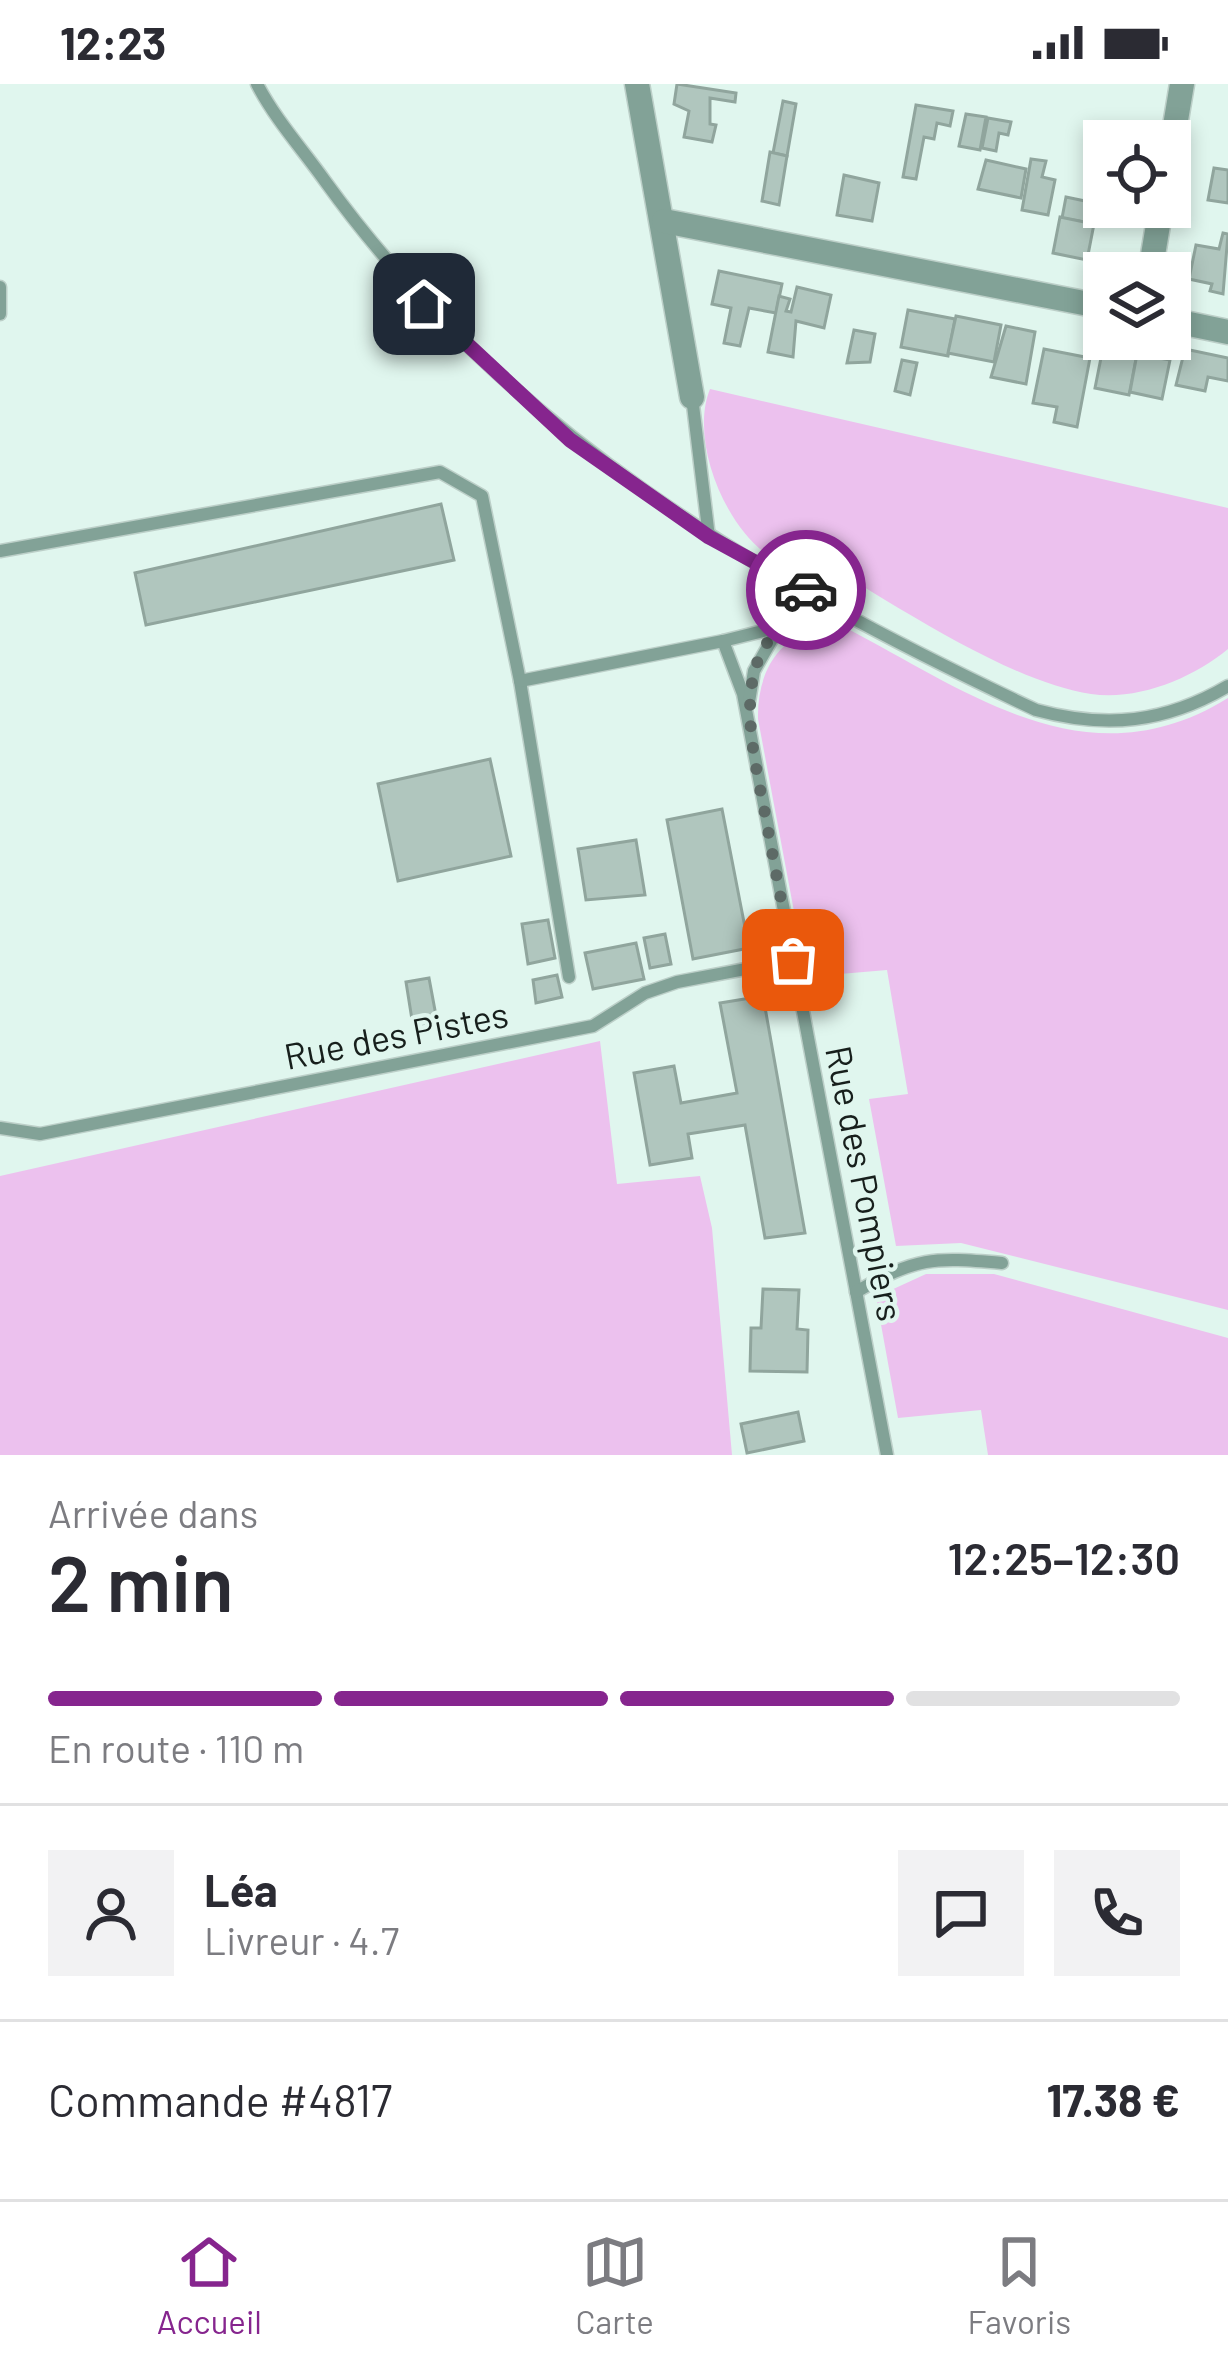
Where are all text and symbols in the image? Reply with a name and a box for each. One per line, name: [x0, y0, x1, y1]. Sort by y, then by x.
text: 12:23: [60, 15, 166, 69]
map controls: [1083, 120, 1191, 360]
button: locate: [1083, 120, 1191, 228]
button: layers: [1083, 252, 1191, 360]
pin: [373, 253, 475, 355]
icon: home: [391, 271, 457, 337]
courier: [746, 530, 866, 650]
icon: car: [773, 557, 839, 623]
pin: [742, 909, 844, 1011]
icon: bag: [760, 927, 826, 993]
street label: Rue des Pistes: [280, 991, 512, 1077]
street label: Rue des Pompiers: [818, 1042, 914, 1324]
text: Arrivée dans: [48, 1489, 258, 1536]
text: 12:25–12:30: [948, 1530, 1180, 1584]
text: 2 min: [48, 1534, 234, 1628]
text: En route · 110 m: [48, 1724, 304, 1771]
button: person: [48, 1850, 174, 1976]
button: chat: [898, 1850, 1024, 1976]
button: phone: [1054, 1850, 1180, 1976]
text: Léa: [204, 1862, 278, 1916]
text: Livreur · 4.7: [204, 1916, 399, 1963]
text: Commande #4817: [48, 2072, 392, 2126]
text: 17.38 €: [1046, 2072, 1180, 2126]
tab: Accueil: [157, 2229, 262, 2341]
tab: Carte: [576, 2229, 654, 2341]
tab: Favoris: [967, 2229, 1071, 2341]

